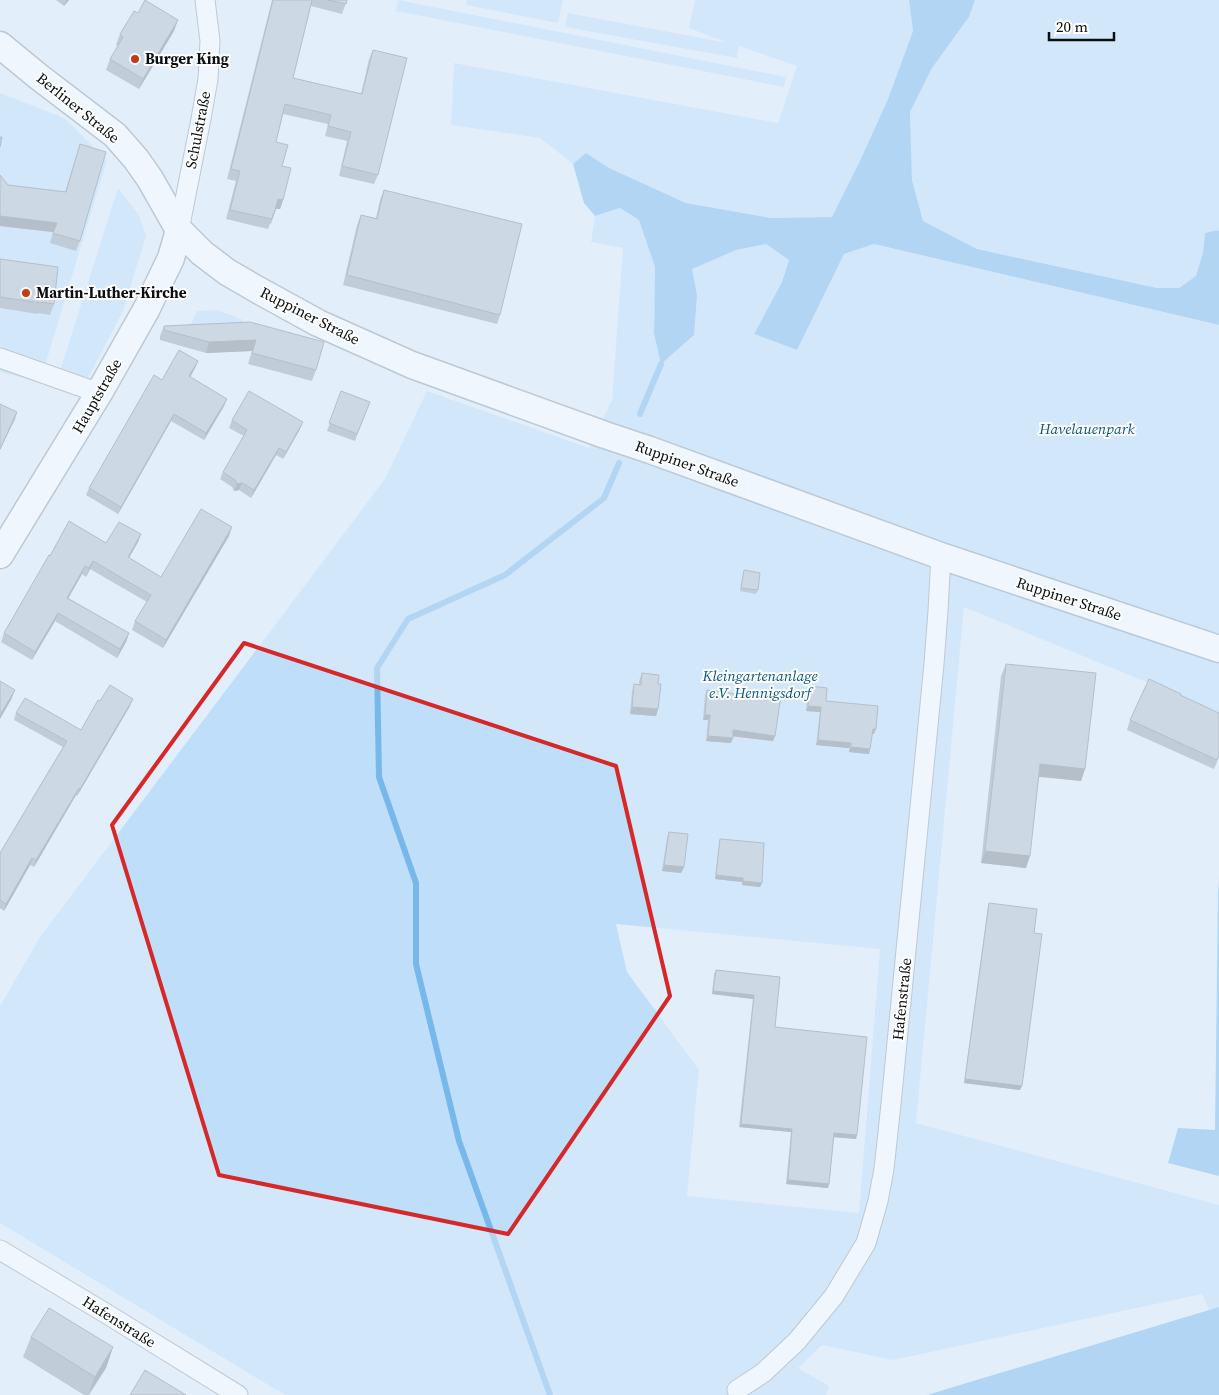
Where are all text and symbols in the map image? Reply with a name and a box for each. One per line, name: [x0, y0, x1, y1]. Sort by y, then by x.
scale bar: [1049, 10, 1114, 42]
text: 20 m: [1056, 16, 1088, 37]
place label: Burger King: [145, 48, 229, 69]
marker: Burger King: [129, 53, 141, 65]
street label: Berliner Straße: [32, 67, 125, 148]
street label: Schulstraße: [180, 89, 215, 171]
street label: Ruppiner Straße: [257, 281, 364, 350]
place label: Martin-Luther-Kirche: [36, 282, 187, 303]
marker: Martin-Luther-Kirche: [20, 287, 32, 299]
street label: Hauptstraße: [67, 354, 127, 437]
park label: Havelauenpark: [1038, 418, 1136, 439]
street label: Ruppiner Straße: [632, 435, 742, 492]
street label: Ruppiner Straße: [1014, 572, 1125, 626]
park label: Kleingartenanlage e.V. Hennigsdorf: [701, 665, 818, 703]
street label: Hafenstraße: [887, 956, 916, 1041]
street label: Hafenstraße: [79, 1291, 160, 1353]

